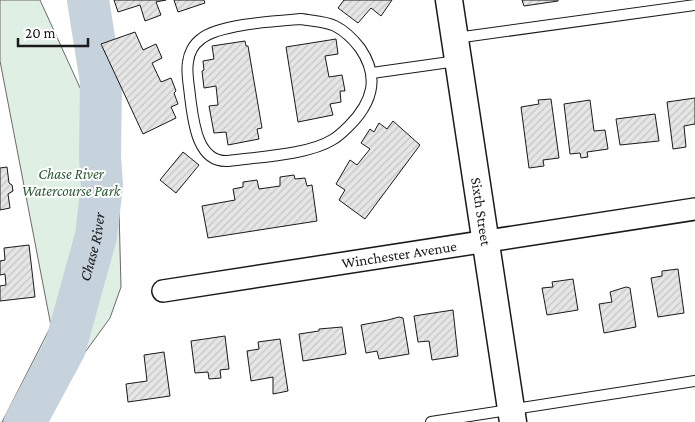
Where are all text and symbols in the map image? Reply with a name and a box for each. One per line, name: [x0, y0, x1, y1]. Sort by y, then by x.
scale bar: [18, 15, 88, 47]
text: 20 m: [25, 25, 56, 41]
park label: Chase River Watercourse Park: [22, 166, 122, 199]
street label: Sixth Street: [468, 176, 494, 248]
water label: Chase River: [76, 211, 108, 283]
street label: Winchester Avenue: [341, 238, 458, 271]

